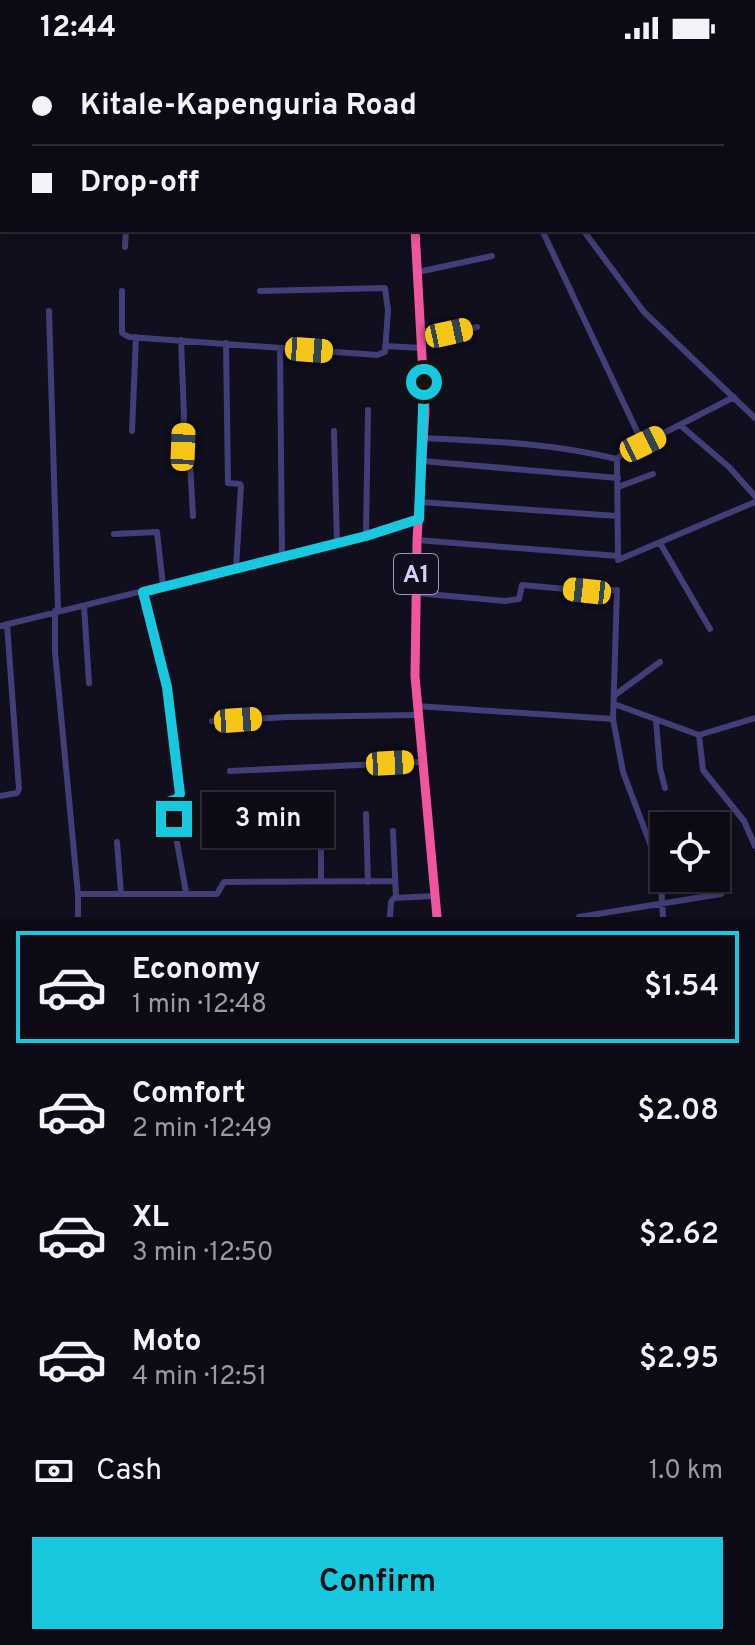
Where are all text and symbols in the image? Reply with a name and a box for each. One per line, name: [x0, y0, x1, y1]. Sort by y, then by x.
text: 12:44: [40, 10, 116, 47]
text: Kitale-Kapenguria Road: [80, 88, 417, 125]
text: Drop-off: [80, 165, 199, 202]
car: [423, 316, 475, 350]
car: [284, 336, 334, 364]
route start: [406, 364, 442, 400]
car: [170, 423, 196, 471]
car: [616, 423, 670, 465]
road number: A1: [394, 554, 438, 594]
car: [562, 577, 612, 605]
car: [213, 706, 263, 734]
car: [365, 750, 415, 776]
callout: 3 min: [202, 791, 334, 847]
route end: [156, 801, 192, 837]
text: 3 min: [235, 803, 301, 836]
map controls: [650, 812, 730, 892]
button: locate: [650, 812, 730, 892]
icon: car: [36, 951, 108, 1023]
text: Economy: [132, 952, 260, 989]
text: $1.54: [644, 969, 719, 1006]
text: 1 min · 12:48: [132, 989, 267, 1022]
icon: car: [36, 1075, 108, 1147]
text: Comfort: [132, 1076, 245, 1113]
text: $2.08: [637, 1093, 719, 1130]
text: 2 min · 12:49: [132, 1113, 272, 1146]
icon: car: [36, 1199, 108, 1271]
text: XL: [132, 1200, 169, 1237]
text: $2.62: [639, 1217, 719, 1254]
text: 3 min · 12:50: [132, 1237, 274, 1270]
icon: car: [36, 1323, 108, 1395]
text: Moto: [132, 1324, 202, 1361]
text: $2.95: [639, 1341, 719, 1378]
text: 4 min · 12:51: [132, 1361, 267, 1394]
icon: cash: [32, 1449, 76, 1493]
text: Cash: [96, 1453, 162, 1490]
text: 1.0 km: [649, 1455, 723, 1488]
button: Confirm: [32, 1537, 723, 1629]

